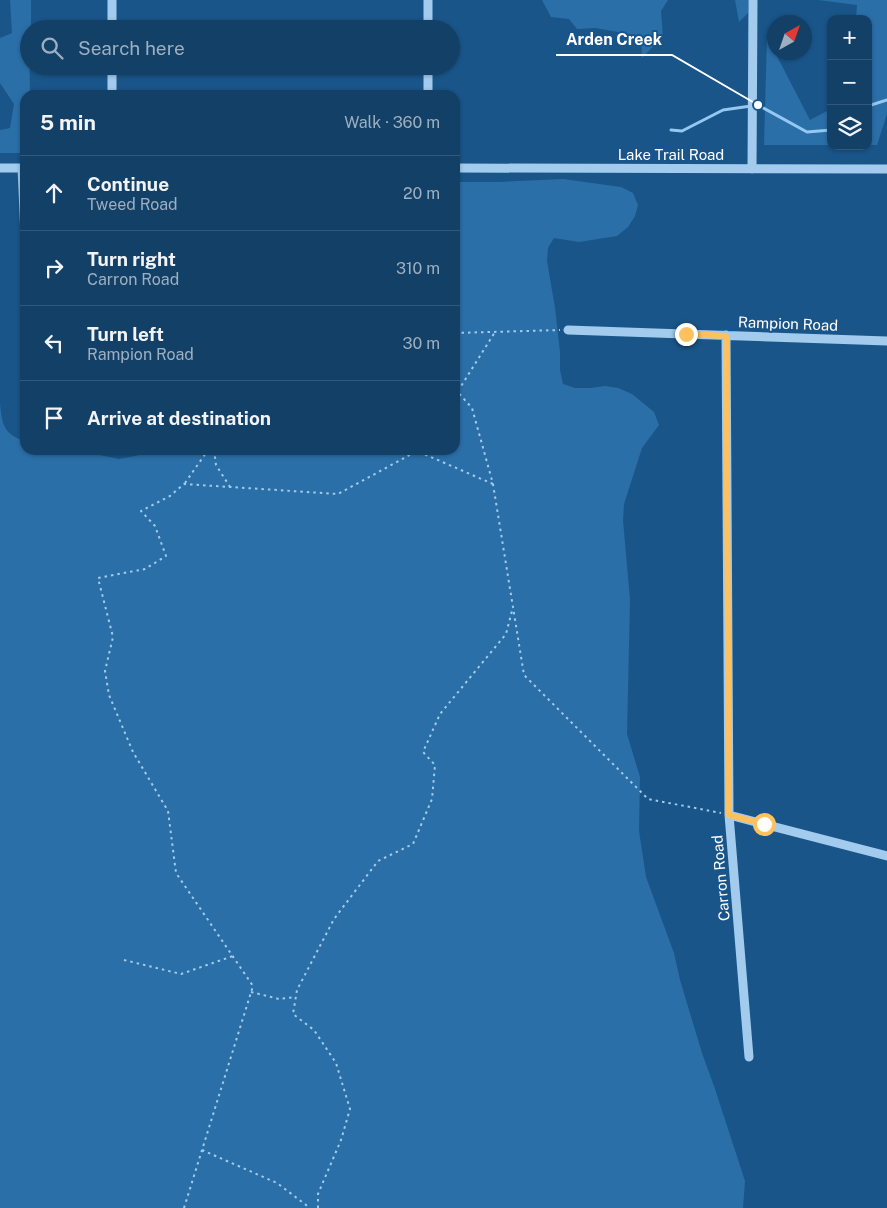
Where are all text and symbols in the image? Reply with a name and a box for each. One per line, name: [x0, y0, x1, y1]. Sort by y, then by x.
north arrow: [767, 15, 812, 60]
map controls: [827, 15, 872, 150]
button: +: [827, 15, 872, 60]
search box: [20, 20, 460, 75]
callout: Arden Creek: [556, 24, 672, 55]
text: Arden Creek: [566, 30, 662, 49]
icon: search: [38, 34, 66, 62]
text: Search here: [78, 37, 185, 59]
button: −: [827, 60, 872, 105]
button: layers: [827, 105, 872, 150]
text: 5 min: [40, 110, 96, 135]
text: Walk · 360 m: [344, 113, 440, 132]
street label: Lake Trail Road: [618, 146, 724, 163]
text: Continue: [87, 173, 169, 195]
icon: ahead: [40, 179, 68, 207]
text: 20 m: [403, 184, 440, 203]
text: Tweed Road: [87, 195, 178, 214]
text: Turn right: [87, 248, 176, 270]
icon: right: [40, 254, 68, 282]
text: 310 m: [396, 259, 440, 278]
text: Carron Road: [87, 270, 179, 289]
street label: Rampion Road: [738, 313, 838, 334]
text: Turn left: [87, 323, 164, 345]
route end: [675, 323, 698, 346]
icon: left: [40, 329, 68, 357]
text: 30 m: [403, 334, 440, 353]
text: Rampion Road: [87, 345, 194, 364]
icon: arrive: [40, 404, 68, 432]
text: Arrive at destination: [87, 407, 271, 429]
route start: [753, 813, 776, 836]
street label: Carron Road: [708, 834, 733, 922]

